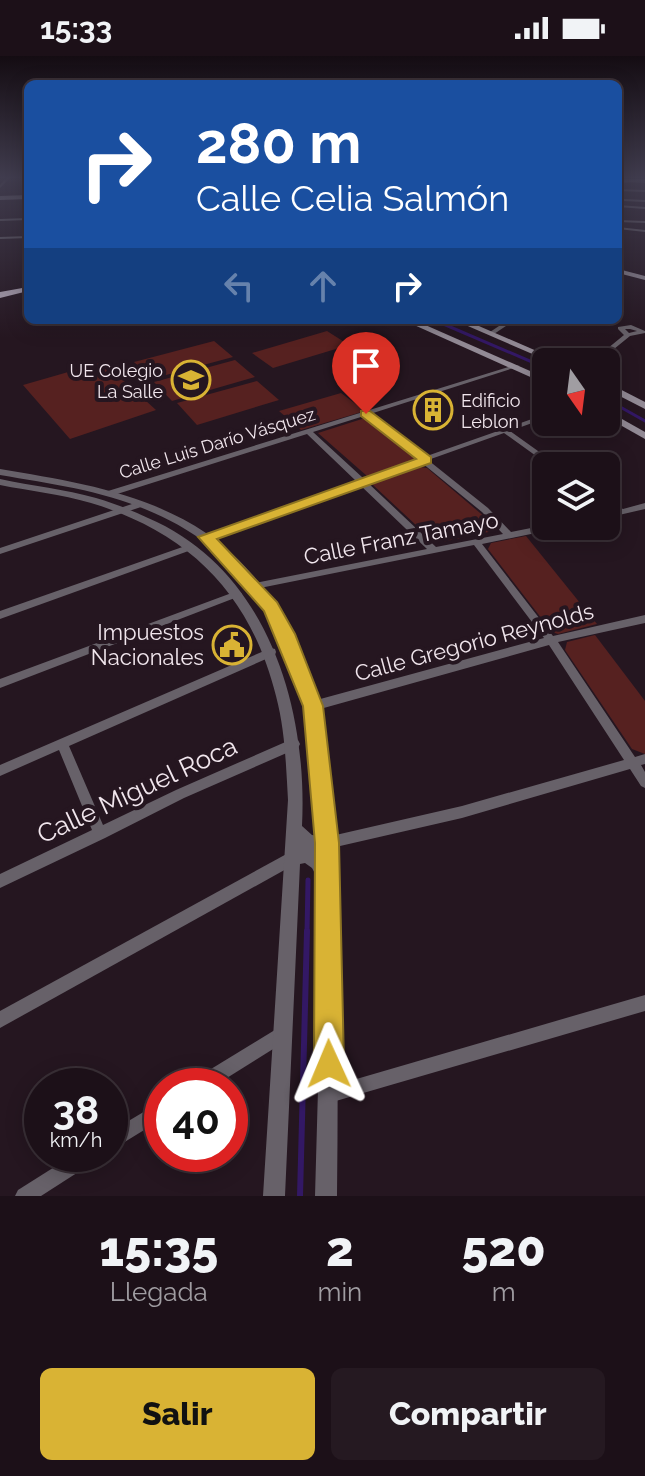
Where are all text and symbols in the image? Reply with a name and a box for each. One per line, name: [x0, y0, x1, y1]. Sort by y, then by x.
text: 15:33: [40, 11, 112, 46]
text: 280 m: [196, 110, 361, 176]
icon: right: [64, 112, 168, 216]
text: Calle Celia Salmón: [196, 177, 509, 219]
icon: left: [217, 264, 261, 308]
icon: ahead: [301, 264, 345, 308]
icon: right: [385, 264, 429, 308]
pin: [332, 332, 400, 414]
icon: arrive: [344, 344, 388, 388]
north arrow: [532, 348, 620, 436]
map controls: [532, 348, 620, 540]
school or university icon: UE Colegio La Salle: [170, 359, 212, 401]
place label: UE Colegio La Salle: [70, 360, 163, 402]
building icon: Edificio Leblon: [412, 389, 454, 431]
place label: Edificio Leblon: [461, 390, 521, 432]
street label: Calle Luis Darío Vásquez: [116, 403, 318, 483]
button: layers: [532, 452, 620, 540]
street label: Calle Franz Tamayo: [302, 506, 500, 570]
street label: Calle Gregorio Reynolds: [352, 598, 596, 686]
place label: Impuestos Nacionales: [91, 619, 204, 670]
public building icon: Impuestos Nacionales: [211, 624, 253, 666]
street label: Calle Miguel Roca: [32, 731, 242, 849]
position arrow: [287, 1022, 371, 1106]
speed limit sign: 40: [144, 1068, 248, 1172]
text: 38: [53, 1086, 99, 1133]
text: km/h: [50, 1128, 102, 1152]
text: 15:35: [99, 1221, 218, 1277]
text: 2: [326, 1221, 354, 1277]
text: 520: [462, 1221, 546, 1277]
text: Llegada: [110, 1277, 208, 1307]
text: min: [318, 1277, 362, 1307]
text: m: [492, 1277, 516, 1307]
button: Salir: [40, 1368, 315, 1460]
button: Compartir: [331, 1368, 605, 1460]

